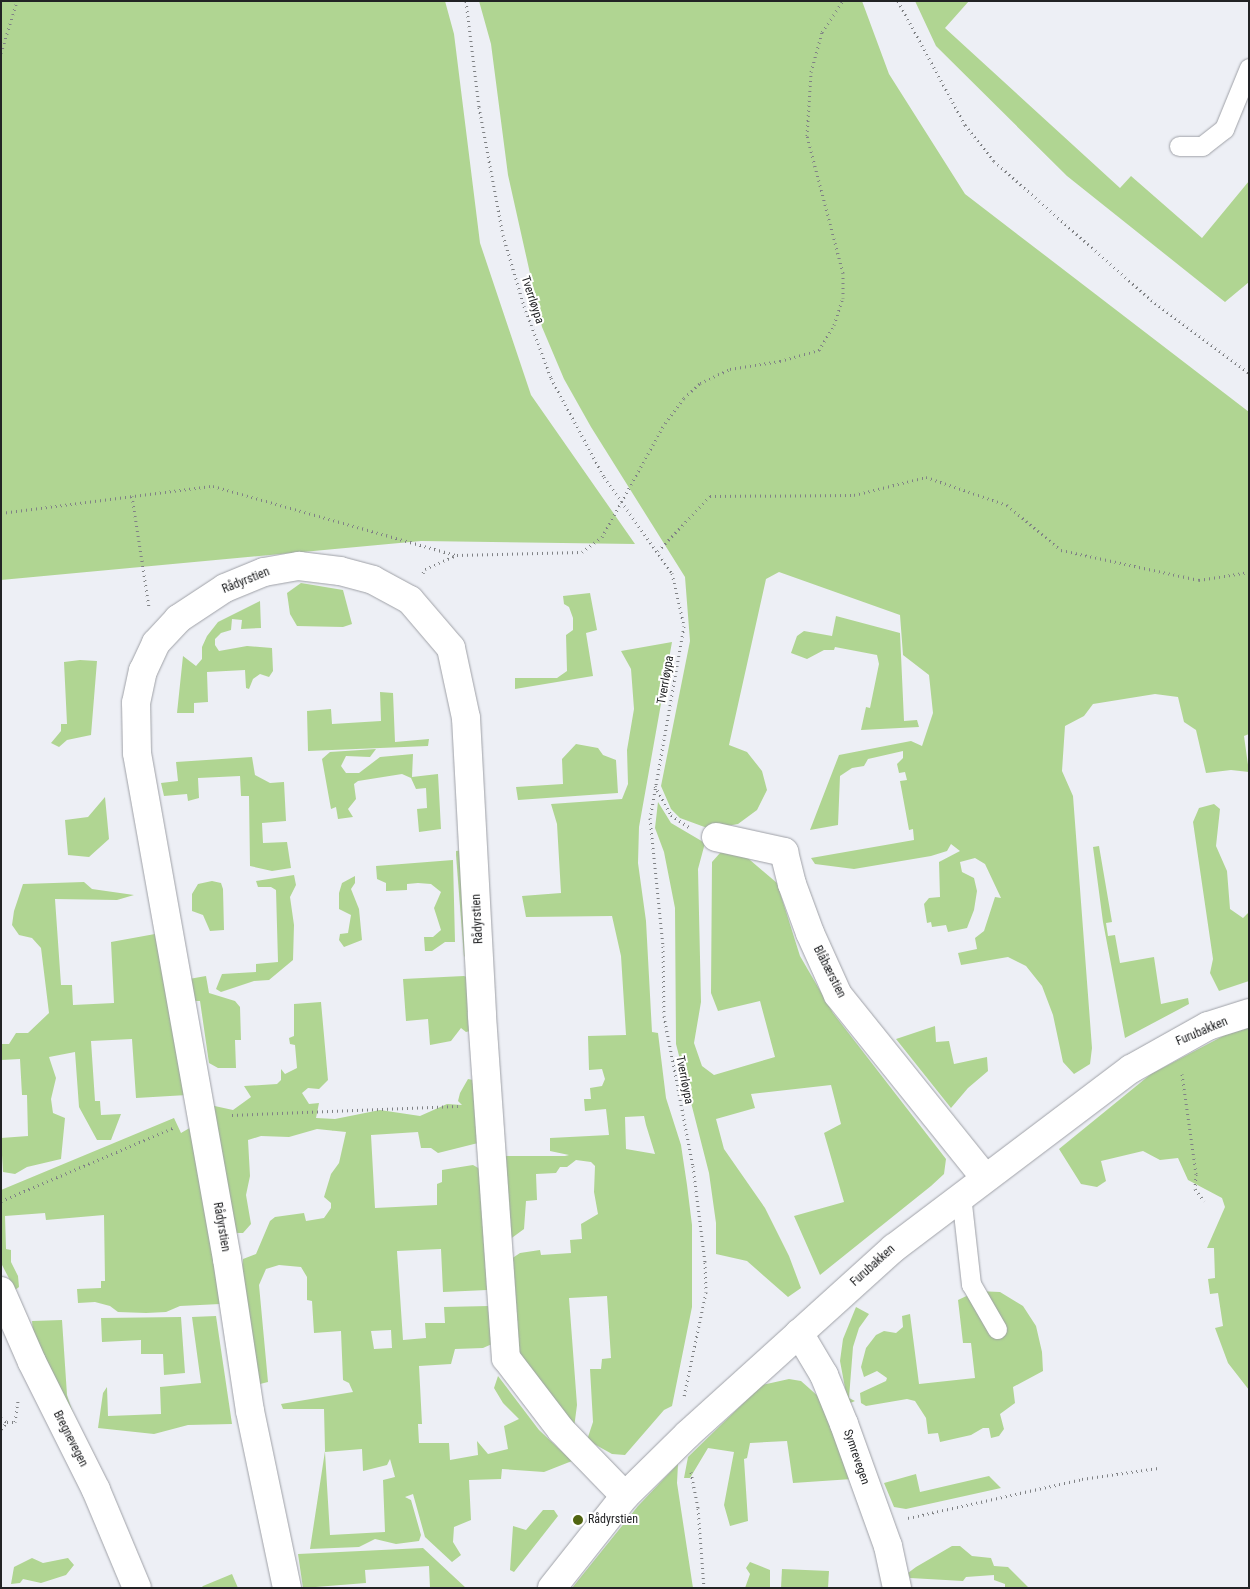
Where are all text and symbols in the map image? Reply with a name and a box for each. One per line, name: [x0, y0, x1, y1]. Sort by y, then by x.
street label: Tverrløypa: [518, 274, 546, 326]
street label: Rådyrstien: [220, 565, 272, 597]
street label: Tverrløypa: [655, 655, 677, 705]
street label: Rådyrstien: [470, 894, 486, 944]
street label: Blåbærstien: [810, 944, 848, 1000]
street label: Furubakken: [1174, 1015, 1230, 1049]
street label: Tverrløypa: [672, 1054, 696, 1106]
street label: Rådyrstien: [210, 1201, 232, 1253]
street label: Furubakken: [848, 1242, 898, 1290]
street label: Bregnevegen: [50, 1409, 90, 1469]
street label: Symrevegen: [840, 1428, 872, 1486]
place label: Rådyrstien: [588, 1513, 638, 1527]
marker: Rådyrstien: [572, 1514, 584, 1526]

